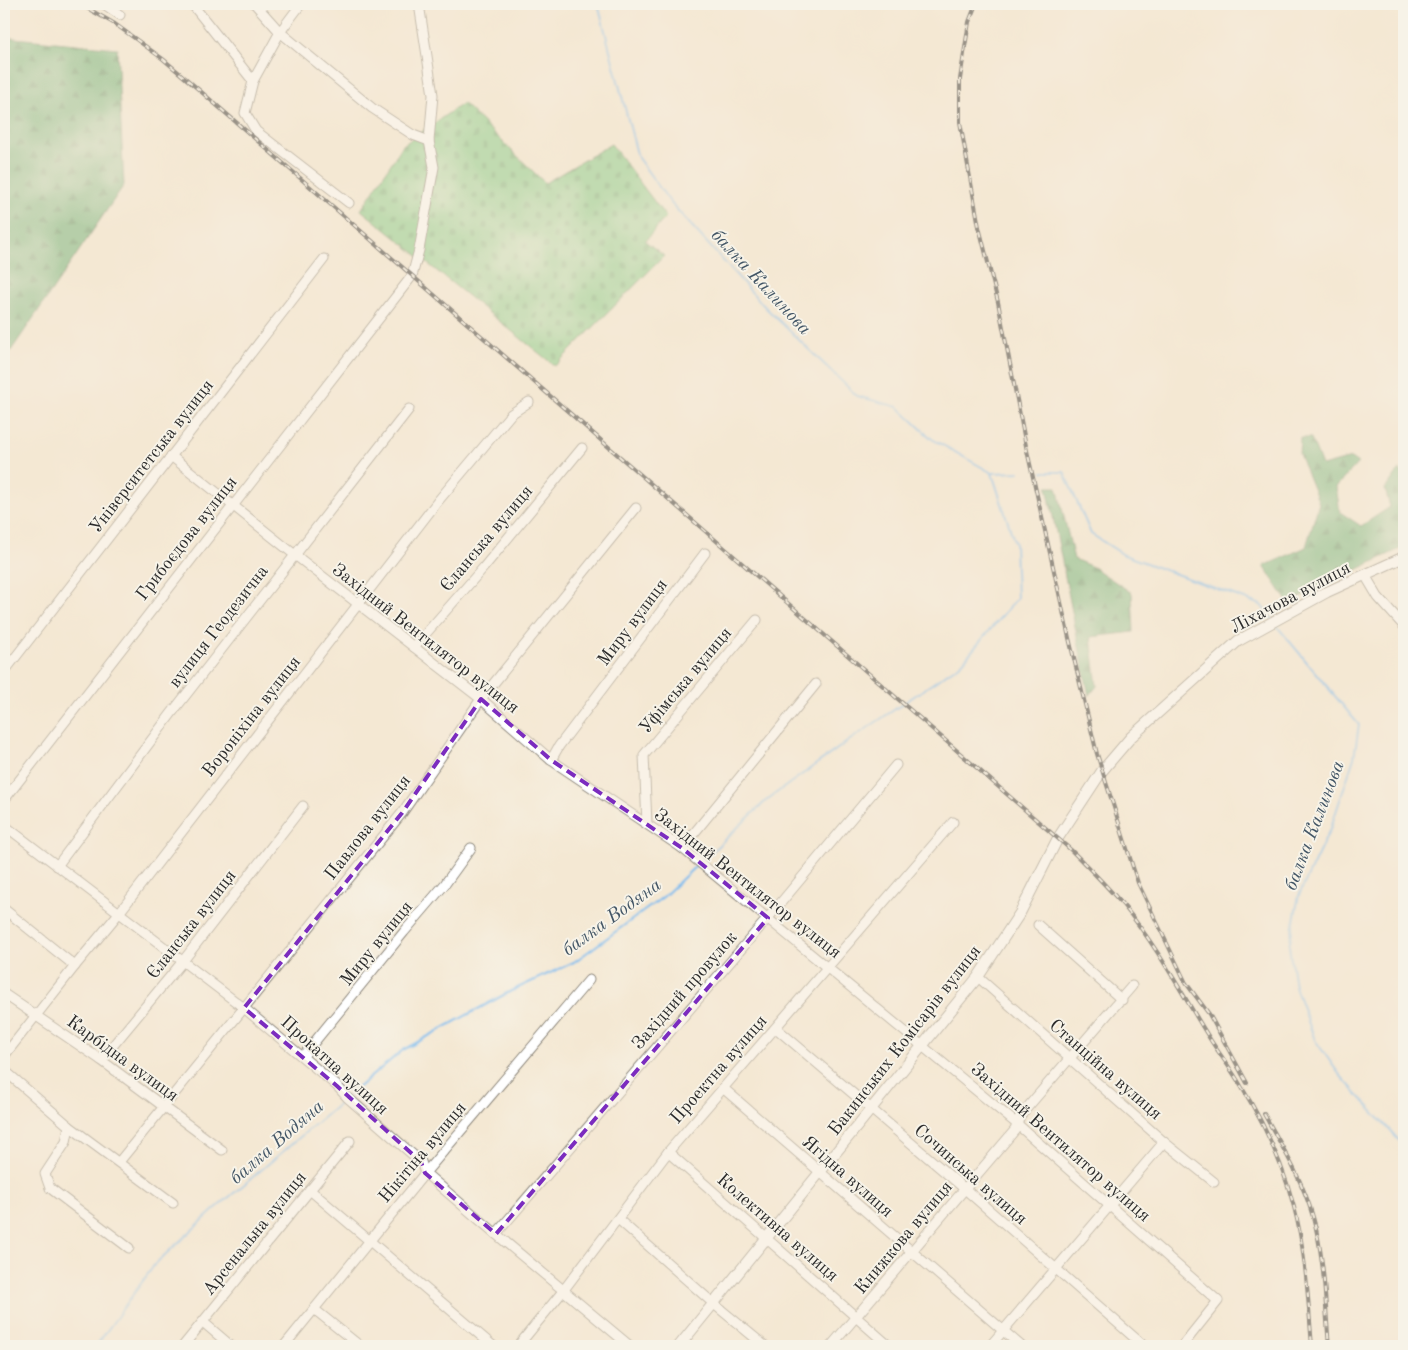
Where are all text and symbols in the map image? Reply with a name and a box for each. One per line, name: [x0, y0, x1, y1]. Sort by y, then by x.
water label: балка Калинова: [707, 225, 815, 339]
street label: Університетська вулиця: [86, 376, 217, 537]
street label: Грибоєдова вулиця: [133, 473, 241, 604]
street label: Єланська вулиця: [437, 482, 536, 595]
street label: Ліхачова вулиця: [1228, 559, 1353, 637]
street label: Західний Вентилятор вулиця: [329, 560, 522, 717]
street label: вулиця Геодезична: [166, 562, 272, 691]
street label: Миру вулиця: [594, 576, 671, 669]
street label: Уфімська вулиця: [636, 624, 736, 738]
street label: Вороніхіна вулиця: [199, 653, 304, 780]
water label: балка Калинова: [1281, 758, 1349, 893]
street label: Павлова вулиця: [321, 772, 414, 883]
street label: Західний Вентилятор вулиця: [651, 805, 844, 962]
street label: Єланська вулиця: [144, 867, 240, 982]
water label: балка Водяна: [559, 875, 666, 960]
street label: Миру вулиця: [337, 898, 416, 989]
street label: Західний провулок: [629, 928, 741, 1053]
street label: Бакинських Комісарів вулиця: [825, 942, 984, 1139]
street label: Карбідна вулиця: [63, 1012, 181, 1105]
street label: Проектна вулиця: [667, 1012, 771, 1127]
street label: Прокатна вулиця: [277, 1013, 392, 1119]
street label: Станційна вулиця: [1046, 1016, 1165, 1123]
street label: Західний Вентилятор вулиця: [967, 1060, 1154, 1226]
water label: балка Водяна: [226, 1096, 328, 1189]
street label: Нікітіна вулиця: [376, 1099, 470, 1206]
street label: Сочинська вулиця: [910, 1121, 1030, 1228]
street label: Ягідна вулиця: [798, 1133, 896, 1221]
street label: Арсенальна вулиця: [200, 1168, 310, 1299]
street label: Колективна вулиця: [713, 1170, 841, 1285]
street label: Книжкова вулиця: [851, 1178, 956, 1298]

